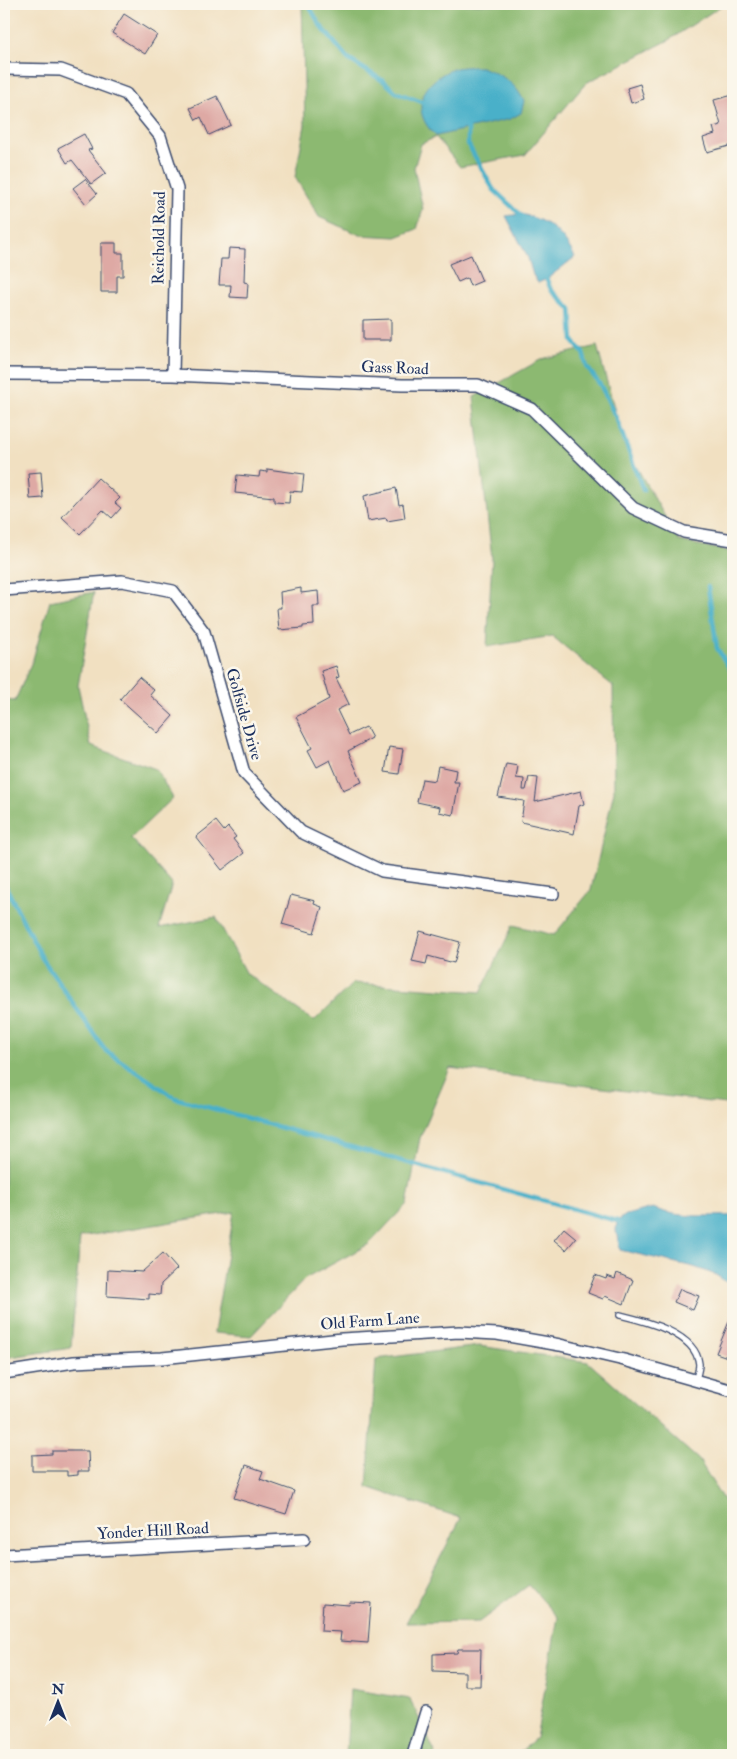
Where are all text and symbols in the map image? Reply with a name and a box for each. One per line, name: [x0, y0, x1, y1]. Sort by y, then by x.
street label: Reichold Road: [148, 191, 170, 285]
street label: Gass Road: [361, 357, 429, 379]
street label: Golfside Drive: [221, 666, 267, 763]
street label: Old Farm Lane: [320, 1308, 421, 1334]
street label: Yonder Hill Road: [97, 1518, 209, 1544]
north arrow: [32, 1676, 82, 1726]
text: N: [51, 1681, 65, 1698]

